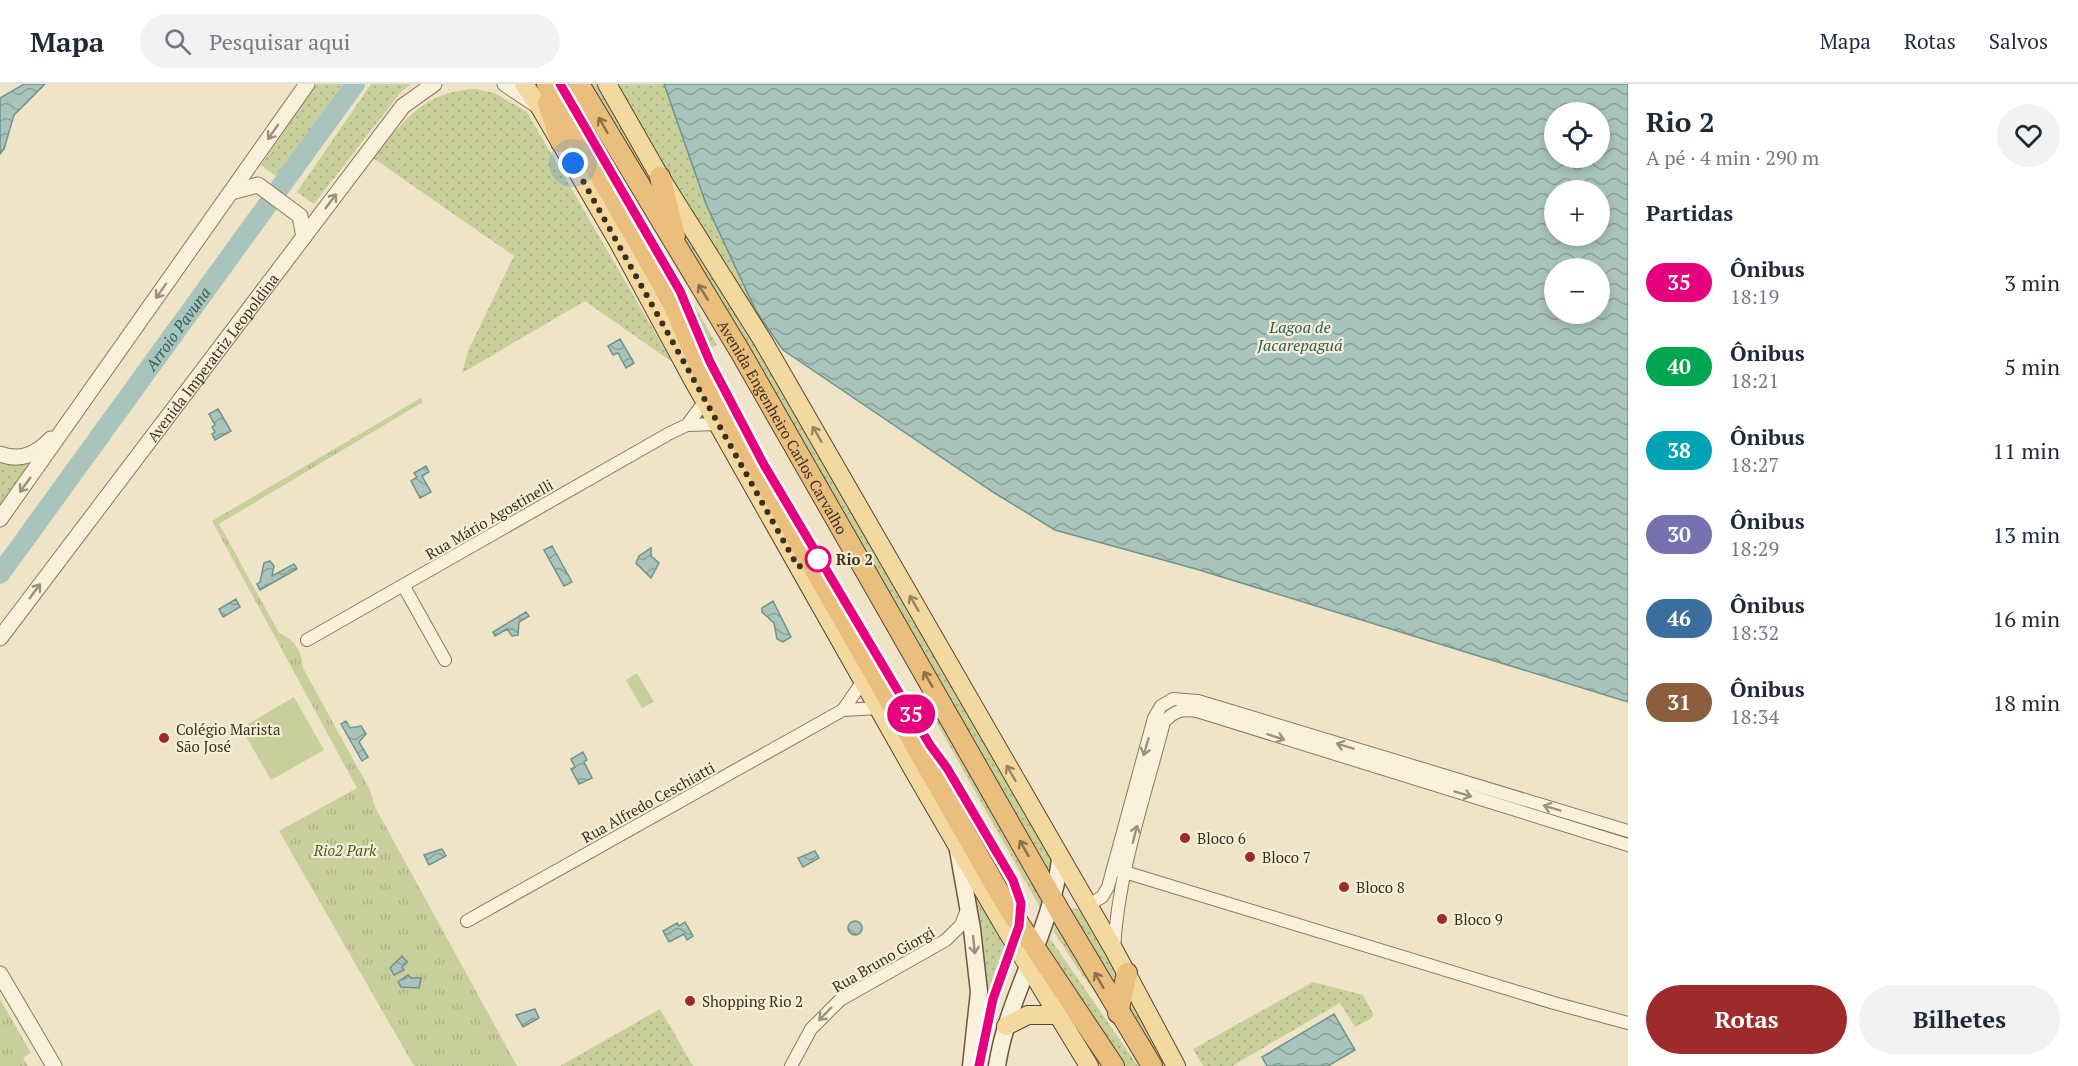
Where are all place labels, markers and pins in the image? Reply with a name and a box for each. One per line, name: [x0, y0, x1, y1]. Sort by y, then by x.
marker: Rio 2: [805, 546, 831, 572]
place label: Rio 2: [836, 549, 873, 569]
place label: Colégio Marista São José: [176, 719, 281, 756]
marker: Colégio Marista São José: [157, 731, 171, 745]
place label: Bloco 6: [1197, 828, 1246, 848]
marker: Bloco 6: [1178, 831, 1192, 845]
place label: Bloco 7: [1262, 847, 1311, 867]
marker: Bloco 7: [1243, 850, 1257, 864]
place label: Bloco 8: [1356, 877, 1405, 897]
marker: Bloco 8: [1337, 880, 1351, 894]
place label: Bloco 9: [1454, 909, 1503, 929]
marker: Bloco 9: [1435, 912, 1449, 926]
place label: Shopping Rio 2: [702, 991, 803, 1011]
marker: Shopping Rio 2: [683, 994, 697, 1008]

